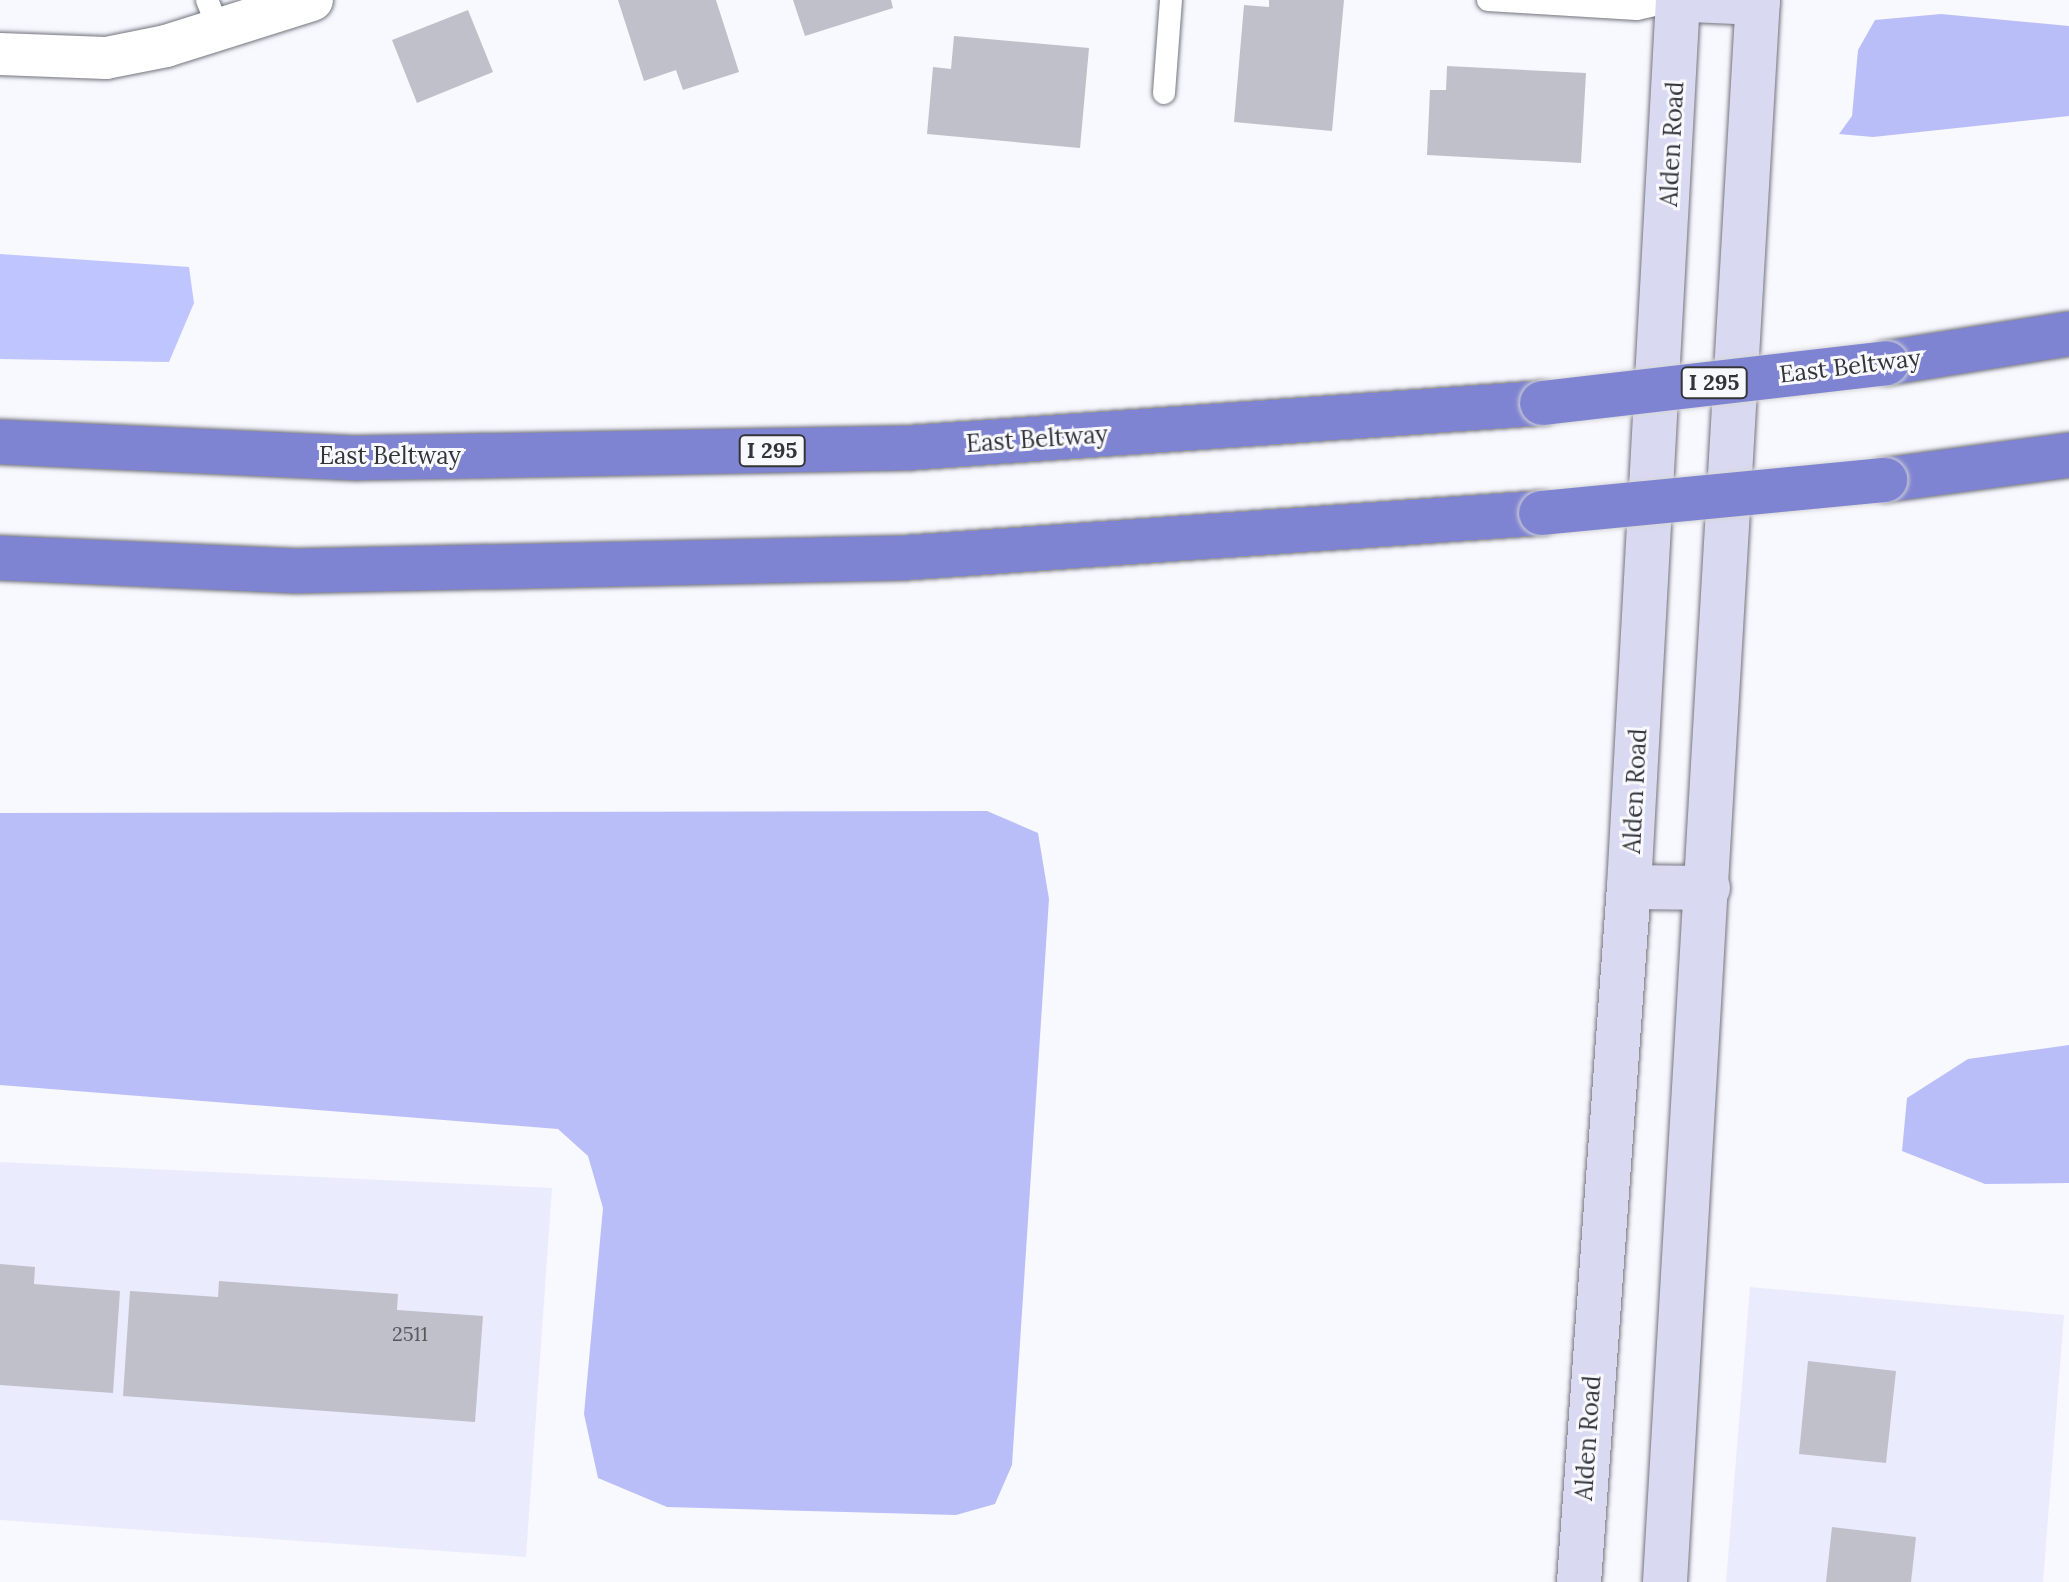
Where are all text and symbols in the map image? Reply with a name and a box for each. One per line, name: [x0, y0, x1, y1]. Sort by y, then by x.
street label: Alden Road: [1654, 81, 1690, 207]
street label: East Beltway: [1778, 343, 1922, 389]
road number: I 295: [1680, 365, 1748, 401]
street label: East Beltway: [965, 420, 1109, 458]
road number: I 295: [738, 433, 806, 469]
street label: East Beltway: [319, 442, 461, 470]
street label: Alden Road: [1617, 728, 1653, 854]
house number: 2511: [392, 1321, 428, 1345]
street label: Alden Road: [1569, 1374, 1607, 1502]

